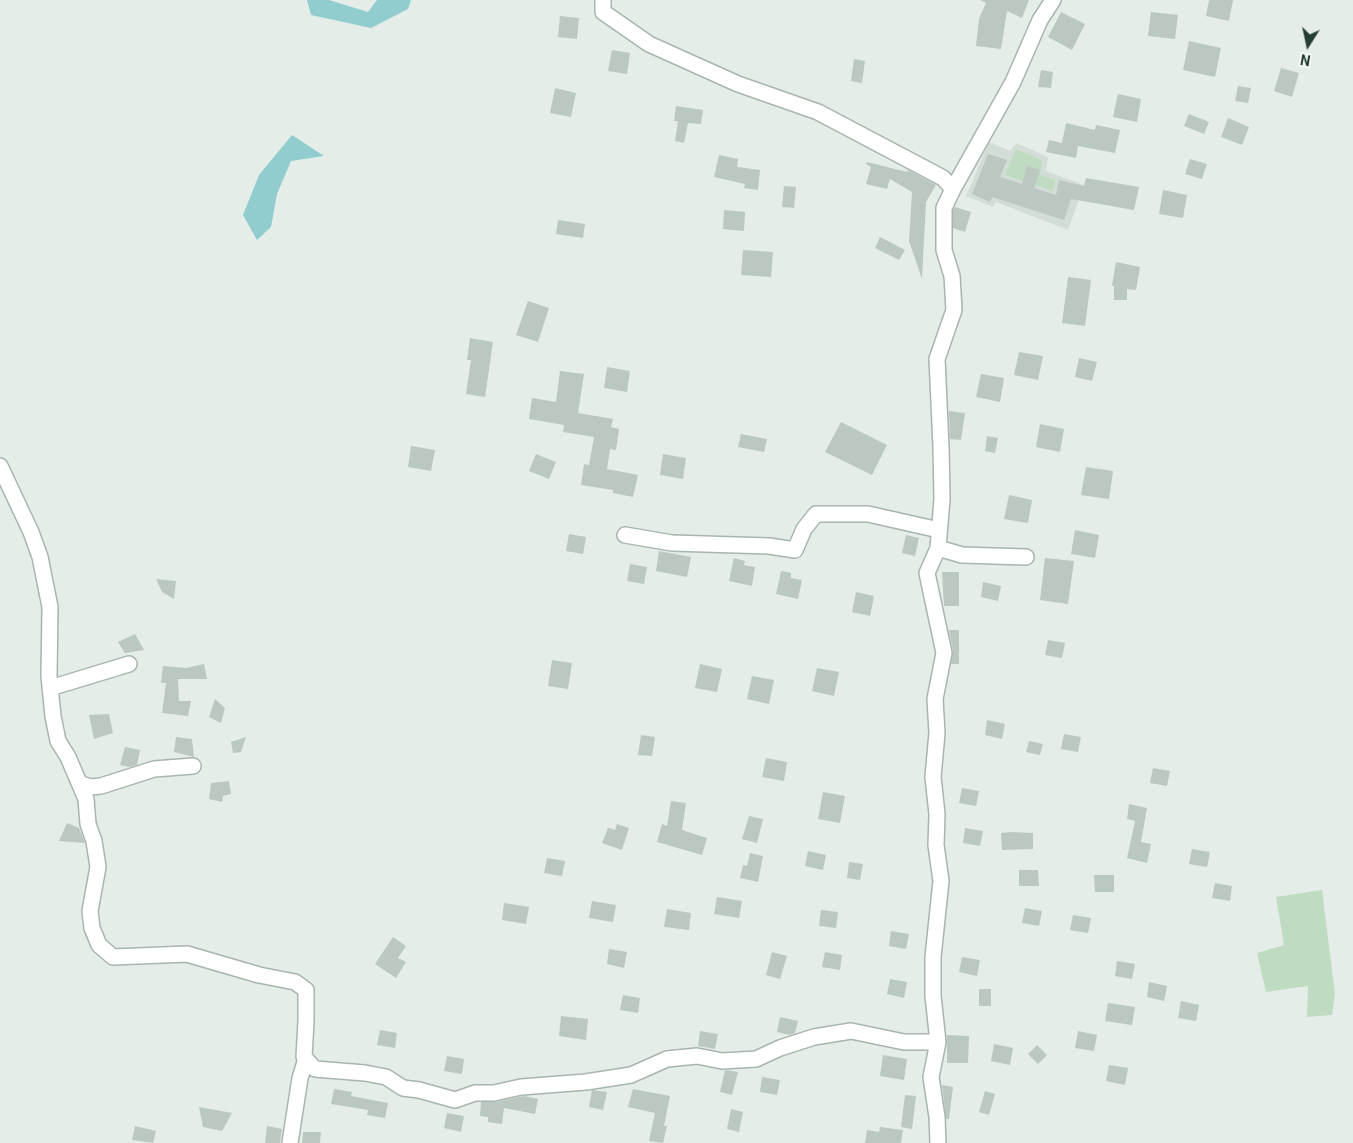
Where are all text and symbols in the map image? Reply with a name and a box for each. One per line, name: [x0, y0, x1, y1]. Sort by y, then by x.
north arrow: [1283, 20, 1333, 70]
text: N: [1299, 51, 1312, 69]

